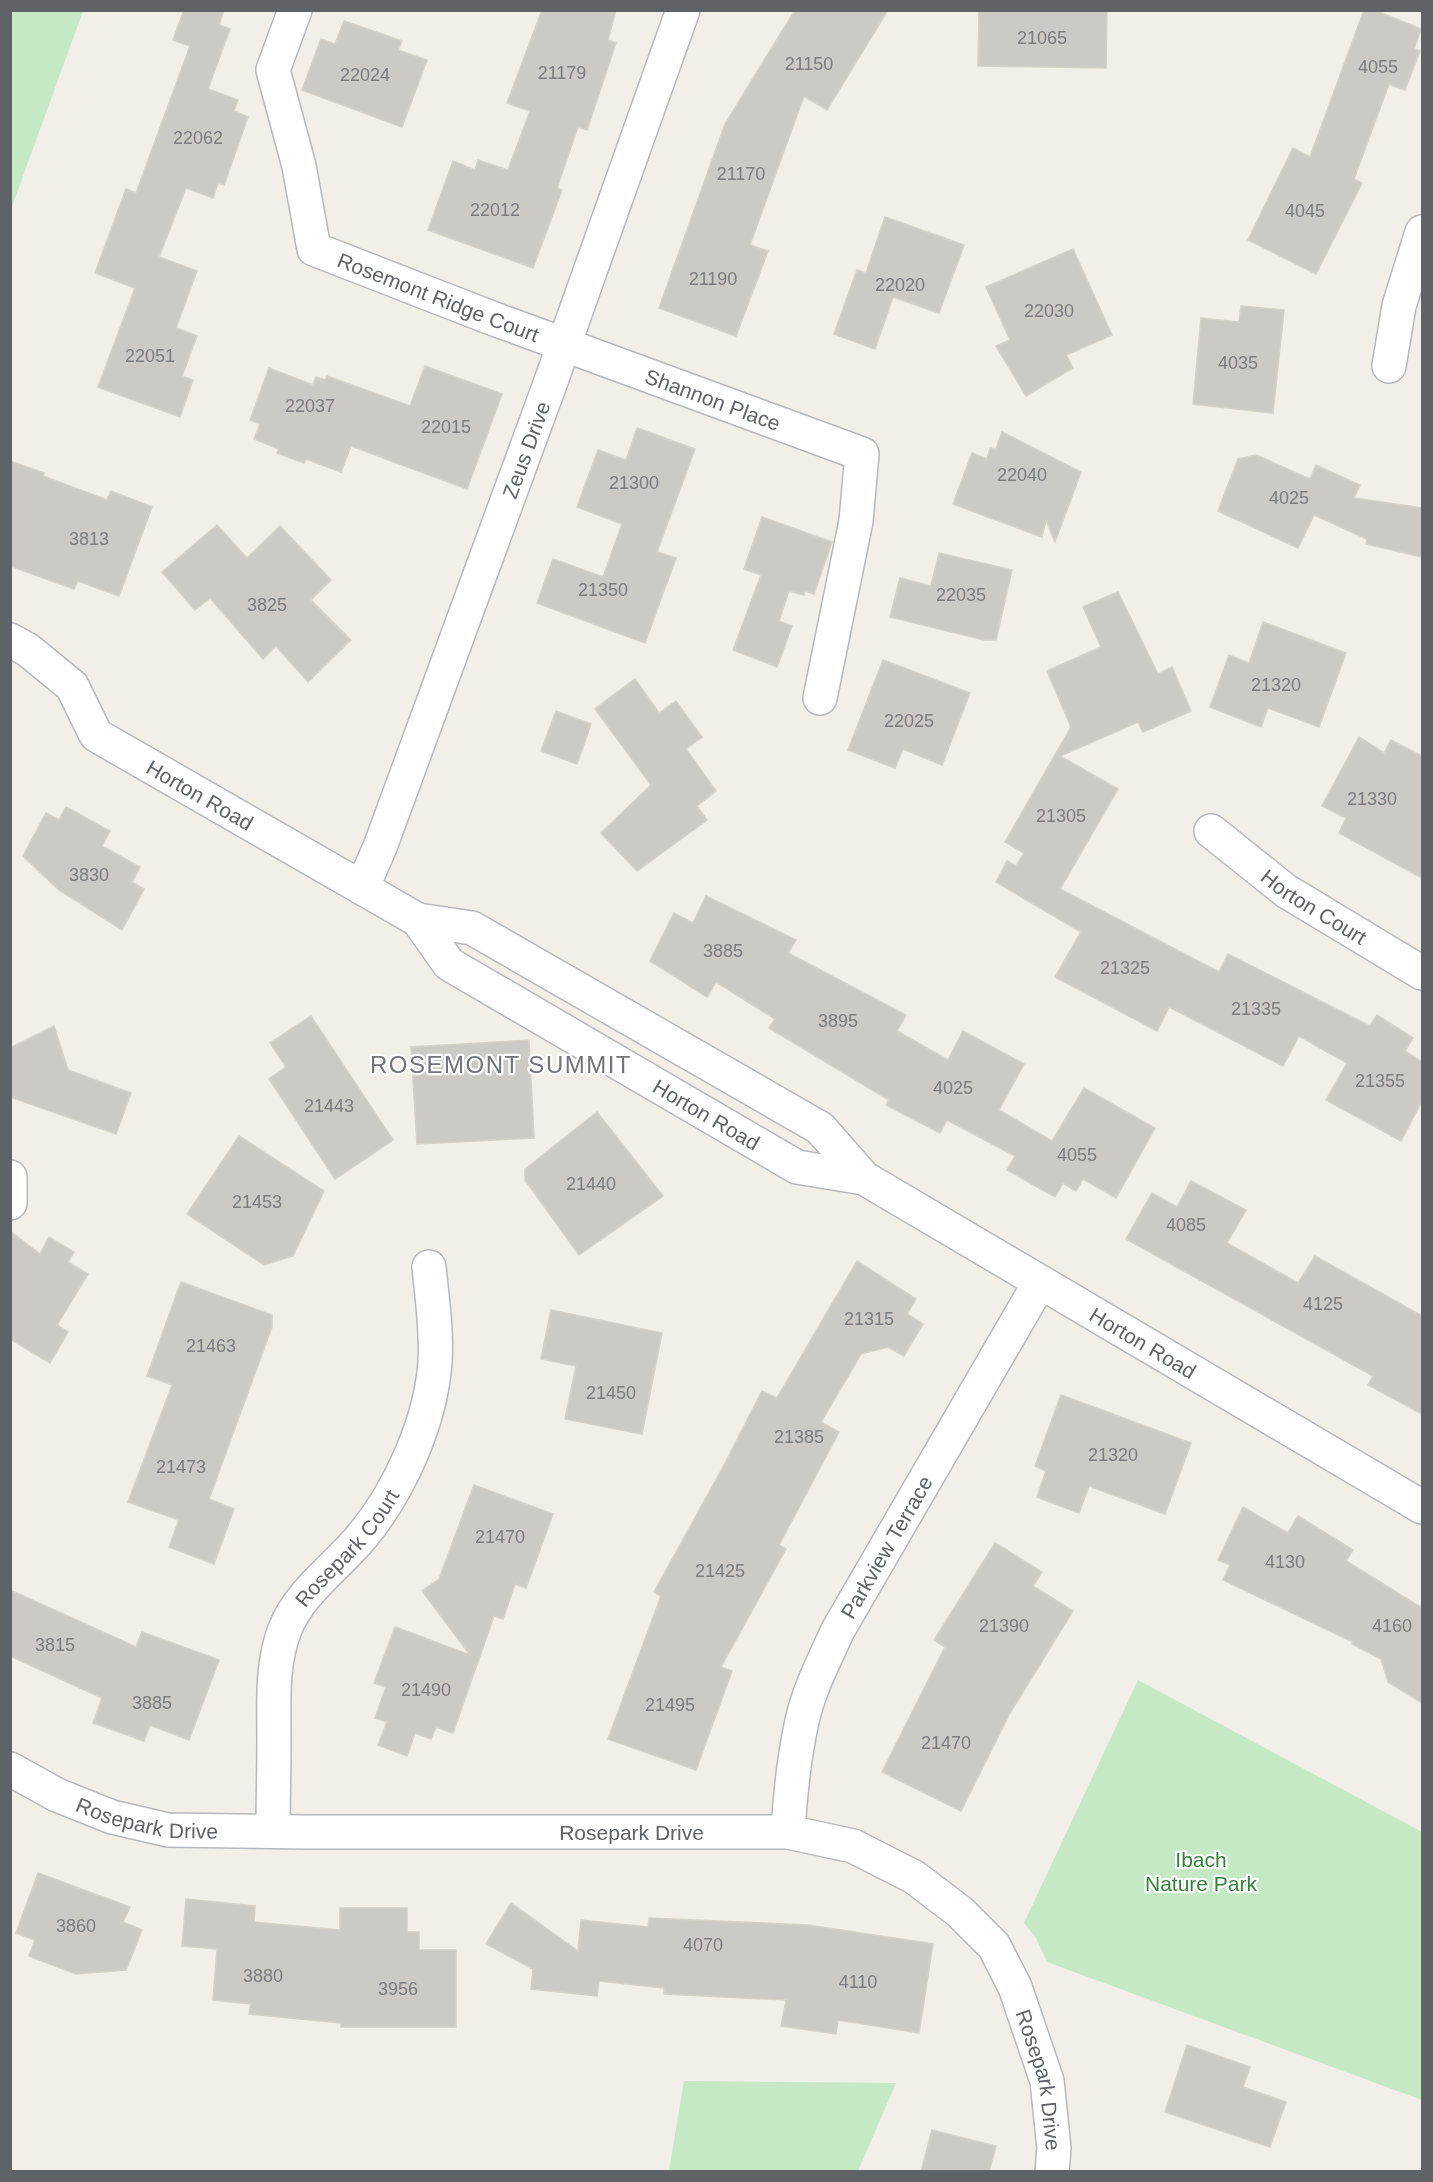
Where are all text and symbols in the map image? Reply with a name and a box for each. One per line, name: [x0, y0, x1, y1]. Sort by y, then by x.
house number: 21065: [1017, 28, 1067, 48]
house number: 21150: [785, 54, 833, 74]
house number: 4055: [1358, 57, 1398, 77]
house number: 21179: [538, 63, 586, 83]
house number: 22024: [340, 65, 390, 85]
house number: 22062: [173, 128, 223, 148]
house number: 21170: [717, 164, 765, 184]
house number: 22012: [470, 200, 520, 220]
house number: 4045: [1285, 201, 1325, 221]
street label: Rosemont Ridge Court: [334, 248, 542, 346]
house number: 21190: [689, 269, 737, 289]
house number: 22020: [875, 275, 925, 295]
house number: 22030: [1024, 301, 1074, 321]
house number: 22051: [125, 346, 175, 366]
house number: 4035: [1218, 353, 1258, 373]
street label: Shannon Place: [642, 364, 784, 435]
house number: 22037: [285, 396, 335, 416]
street label: Zeus Drive: [498, 398, 554, 501]
house number: 22015: [421, 417, 471, 437]
house number: 22040: [997, 465, 1047, 485]
house number: 21300: [609, 473, 659, 493]
house number: 4025: [1269, 488, 1309, 508]
house number: 3813: [69, 529, 109, 549]
house number: 21350: [578, 580, 628, 600]
house number: 22035: [936, 585, 986, 605]
house number: 3825: [247, 595, 287, 615]
house number: 21320: [1251, 675, 1301, 695]
house number: 22025: [884, 711, 934, 731]
street label: Horton Road: [143, 755, 257, 834]
house number: 21330: [1347, 789, 1397, 809]
house number: 21305: [1036, 806, 1086, 826]
street label: Horton Court: [1257, 864, 1371, 948]
house number: 3830: [69, 865, 109, 885]
house number: 3885: [703, 941, 743, 961]
house number: 21325: [1100, 958, 1150, 978]
house number: 21335: [1231, 999, 1281, 1019]
house number: 3895: [818, 1011, 858, 1031]
district label: ROSEMONT SUMMIT: [370, 1051, 632, 1078]
house number: 21355: [1355, 1071, 1405, 1091]
street label: Horton Road: [649, 1074, 764, 1154]
house number: 4025: [933, 1078, 973, 1098]
house number: 21443: [304, 1096, 354, 1116]
house number: 4055: [1057, 1145, 1097, 1165]
house number: 21440: [566, 1174, 616, 1194]
house number: 21453: [232, 1192, 282, 1212]
house number: 4085: [1166, 1215, 1206, 1235]
house number: 4125: [1303, 1294, 1343, 1314]
street label: Horton Road: [1086, 1302, 1200, 1383]
house number: 21315: [844, 1309, 894, 1329]
house number: 21463: [186, 1336, 236, 1356]
house number: 21450: [586, 1383, 636, 1403]
house number: 21385: [774, 1427, 824, 1447]
house number: 21320: [1088, 1445, 1138, 1465]
house number: 21473: [156, 1457, 206, 1477]
street label: Parkview Terrace: [836, 1472, 936, 1622]
street label: Rosepark Court: [290, 1485, 403, 1611]
house number: 21470: [475, 1527, 525, 1547]
house number: 4130: [1265, 1552, 1305, 1572]
house number: 21425: [695, 1561, 745, 1581]
house number: 21390: [979, 1616, 1029, 1636]
house number: 4160: [1372, 1616, 1412, 1636]
house number: 3815: [35, 1635, 75, 1655]
house number: 21490: [401, 1680, 451, 1700]
house number: 3885: [132, 1693, 172, 1713]
house number: 21495: [645, 1695, 695, 1715]
house number: 21470: [921, 1733, 971, 1753]
street label: Rosepark Drive: [73, 1792, 218, 1842]
street label: Rosepark Drive: [559, 1821, 704, 1844]
park label: Ibach Nature Park: [1145, 1848, 1258, 1895]
house number: 3860: [56, 1916, 96, 1936]
house number: 4070: [683, 1935, 723, 1955]
house number: 3880: [243, 1966, 283, 1986]
house number: 4110: [839, 1972, 877, 1992]
house number: 3956: [378, 1979, 418, 1999]
street label: Rosepark Drive: [1012, 2006, 1066, 2152]

